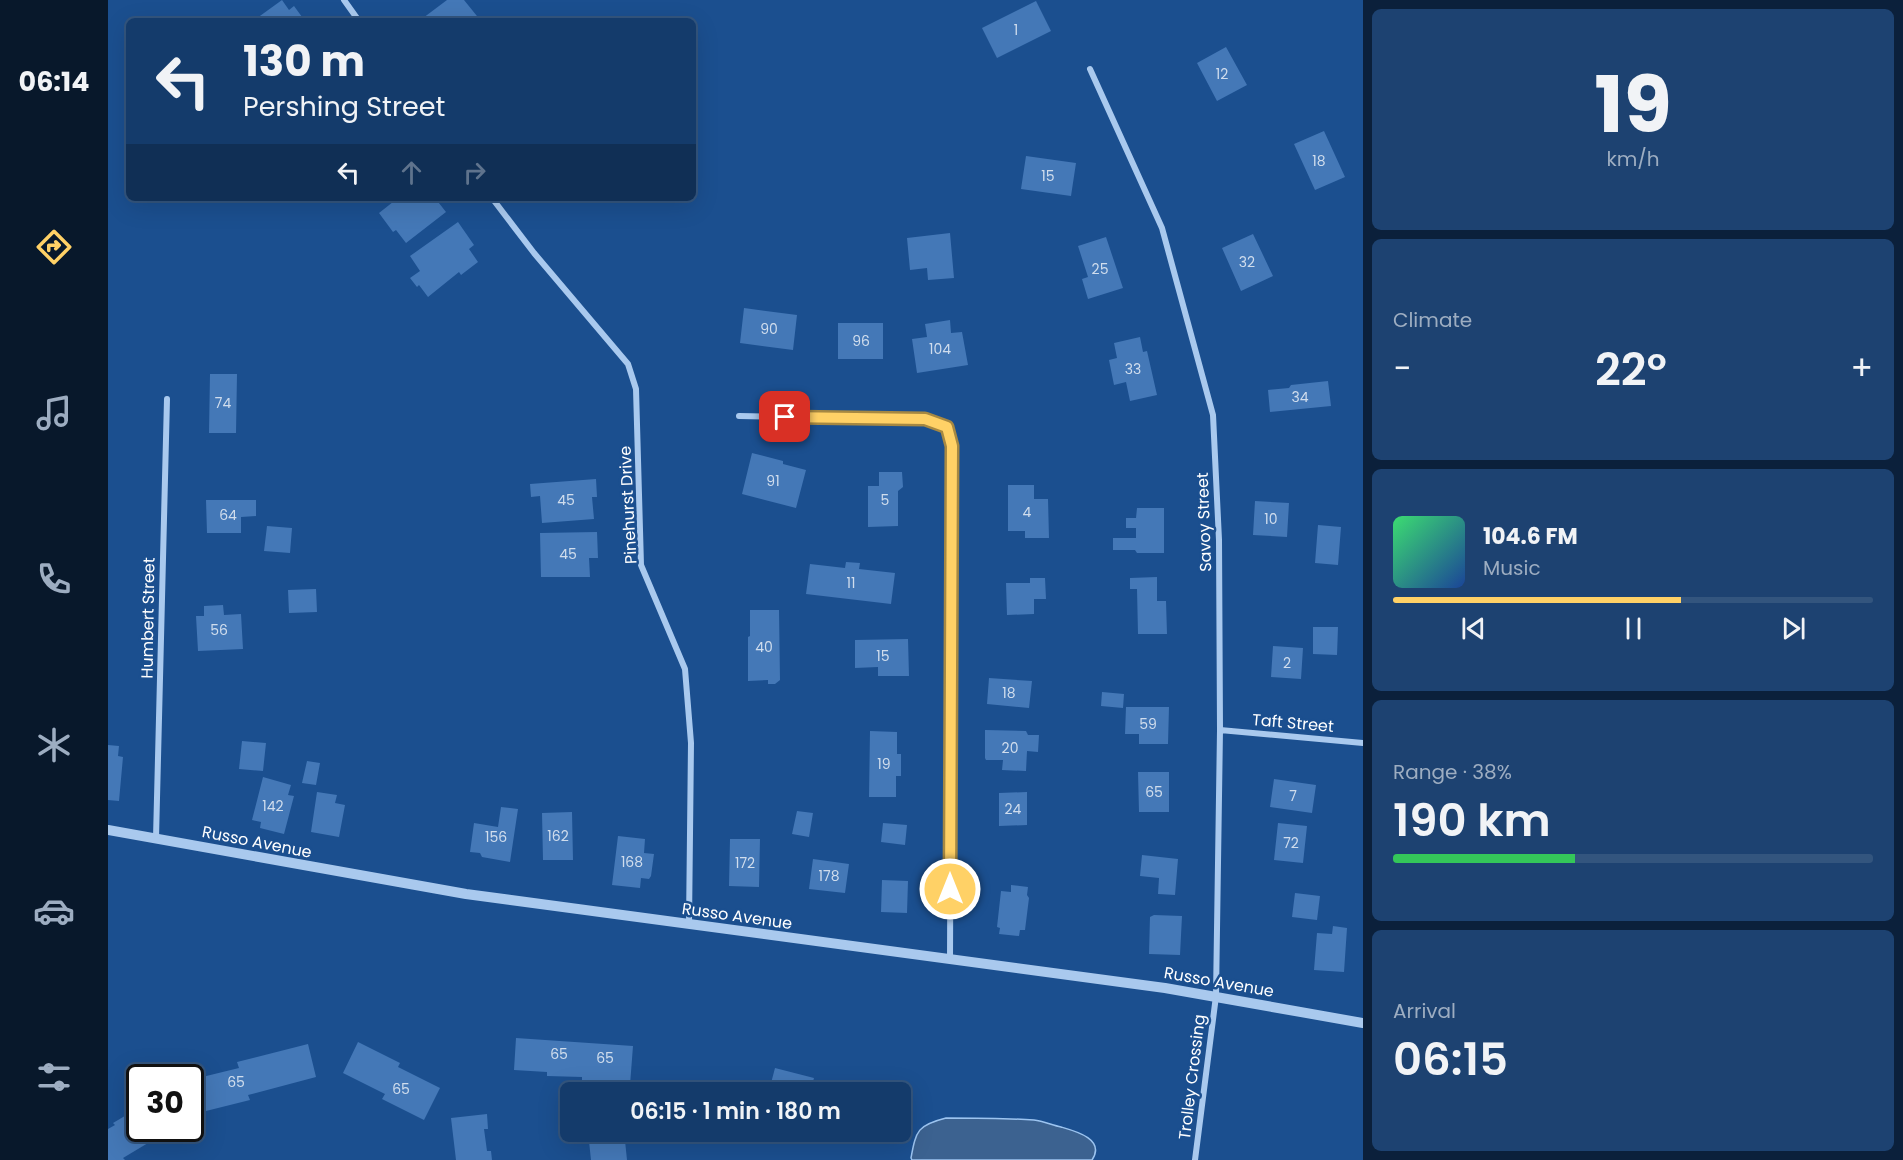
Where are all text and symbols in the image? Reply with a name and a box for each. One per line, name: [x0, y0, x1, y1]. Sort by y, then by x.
house number: 1: [1014, 20, 1018, 40]
text: 130 m: [243, 32, 365, 91]
icon: left: [144, 42, 222, 120]
text: 19: [1594, 50, 1672, 159]
text: 06:14: [19, 63, 89, 100]
house number: 12: [1216, 64, 1228, 84]
text: Pershing Street: [243, 88, 445, 125]
text: km/h: [1606, 145, 1660, 173]
house number: 18: [1312, 151, 1326, 171]
icon: left: [332, 156, 365, 189]
icon: ahead: [395, 156, 428, 189]
icon: right: [458, 156, 491, 189]
house number: 15: [1041, 166, 1055, 186]
icon: directions: [33, 226, 75, 268]
house number: 32: [1239, 252, 1255, 272]
house number: 25: [1092, 259, 1108, 279]
text: Climate: [1393, 306, 1472, 334]
house number: 90: [760, 319, 778, 339]
house number: 96: [852, 331, 870, 351]
text: 22°: [1595, 338, 1667, 401]
house number: 104: [929, 339, 951, 359]
text: −: [1393, 345, 1411, 392]
text: +: [1850, 345, 1873, 392]
house number: 33: [1125, 359, 1141, 379]
house number: 34: [1291, 387, 1309, 407]
pin: [759, 391, 810, 442]
icon: music: [33, 392, 75, 434]
house number: 74: [215, 393, 231, 413]
icon: arrive: [768, 400, 801, 433]
street label: Pinehurst Drive: [613, 445, 643, 565]
house number: 91: [766, 471, 780, 491]
street label: Savoy Street: [1191, 472, 1217, 572]
house number: 45: [557, 490, 575, 510]
house number: 5: [881, 490, 889, 510]
house number: 4: [1023, 502, 1032, 522]
house number: 64: [219, 505, 237, 525]
house number: 10: [1264, 509, 1278, 529]
text: 104.6 FM: [1483, 521, 1578, 552]
house number: 45: [559, 544, 577, 564]
text: Music: [1483, 554, 1541, 582]
street label: Humbert Street: [135, 557, 161, 679]
icon: phone: [33, 558, 75, 600]
house number: 11: [847, 573, 855, 593]
icon: previous: [1457, 612, 1490, 645]
icon: pause: [1617, 612, 1650, 645]
icon: next: [1777, 612, 1810, 645]
house number: 56: [210, 620, 228, 640]
house number: 40: [755, 637, 773, 657]
house number: 15: [876, 646, 890, 666]
house number: 2: [1283, 653, 1291, 673]
house number: 18: [1002, 683, 1016, 703]
street label: Taft Street: [1251, 708, 1335, 738]
house number: 59: [1139, 714, 1157, 734]
icon: climate: [33, 724, 75, 766]
house number: 20: [1002, 738, 1018, 758]
house number: 19: [877, 754, 891, 774]
text: Range · 38%: [1393, 758, 1512, 786]
house number: 65: [1145, 782, 1163, 802]
house number: 7: [1289, 786, 1297, 806]
text: 190 km: [1393, 789, 1551, 852]
house number: 142: [262, 796, 284, 816]
house number: 24: [1005, 799, 1022, 819]
street label: Russo Avenue: [200, 820, 314, 864]
house number: 162: [547, 826, 569, 846]
house number: 156: [485, 827, 507, 847]
house number: 72: [1283, 833, 1299, 853]
house number: 168: [621, 852, 643, 872]
house number: 172: [735, 853, 755, 873]
position arrow: [918, 857, 982, 921]
house number: 178: [819, 866, 840, 886]
icon: car: [33, 890, 75, 932]
street label: Russo Avenue: [680, 897, 794, 935]
street label: Russo Avenue: [1162, 961, 1276, 1003]
text: Arrival: [1393, 997, 1456, 1025]
street label: Trolley Crossing: [1173, 1013, 1211, 1141]
text: 06:15: [1393, 1028, 1508, 1091]
house number: 65: [550, 1044, 568, 1064]
house number: 65: [596, 1048, 614, 1068]
icon: filters: [33, 1056, 75, 1098]
speed limit sign: 30: [126, 1064, 204, 1142]
house number: 65: [227, 1072, 245, 1092]
house number: 65: [392, 1079, 410, 1099]
text: 06:15 · 1 min · 180 m: [630, 1096, 841, 1127]

